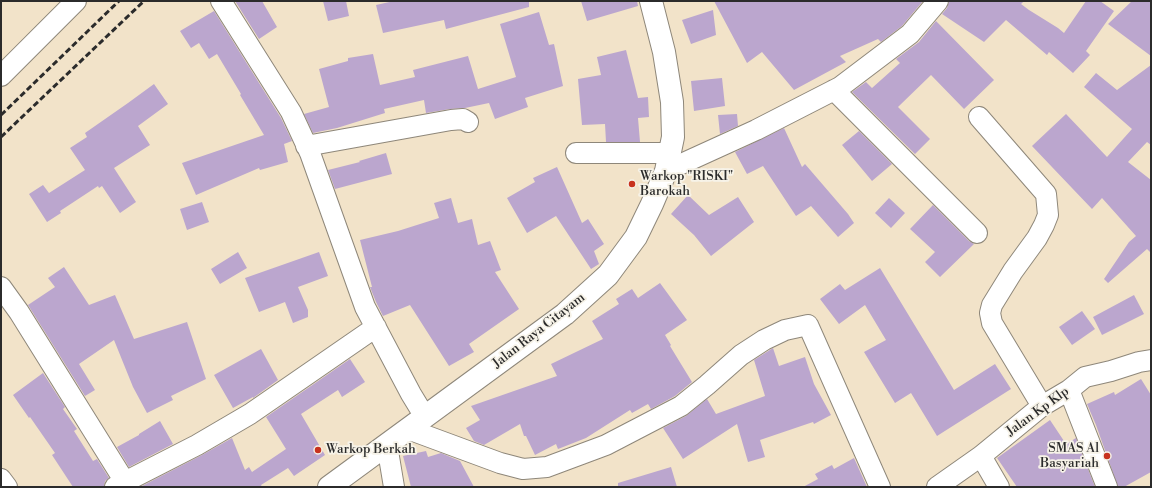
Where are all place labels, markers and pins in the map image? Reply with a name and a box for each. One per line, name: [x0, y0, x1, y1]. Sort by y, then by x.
place label: Warkop "RISKI" Barokah: [640, 169, 733, 200]
marker: Warkop "RISKI" Barokah: [627, 179, 637, 189]
place label: SMAS Al Basyariah: [1040, 441, 1099, 472]
place label: Warkop Berkah: [326, 442, 416, 458]
marker: Warkop Berkah: [313, 445, 323, 455]
marker: SMAS Al Basyariah: [1102, 451, 1112, 461]

